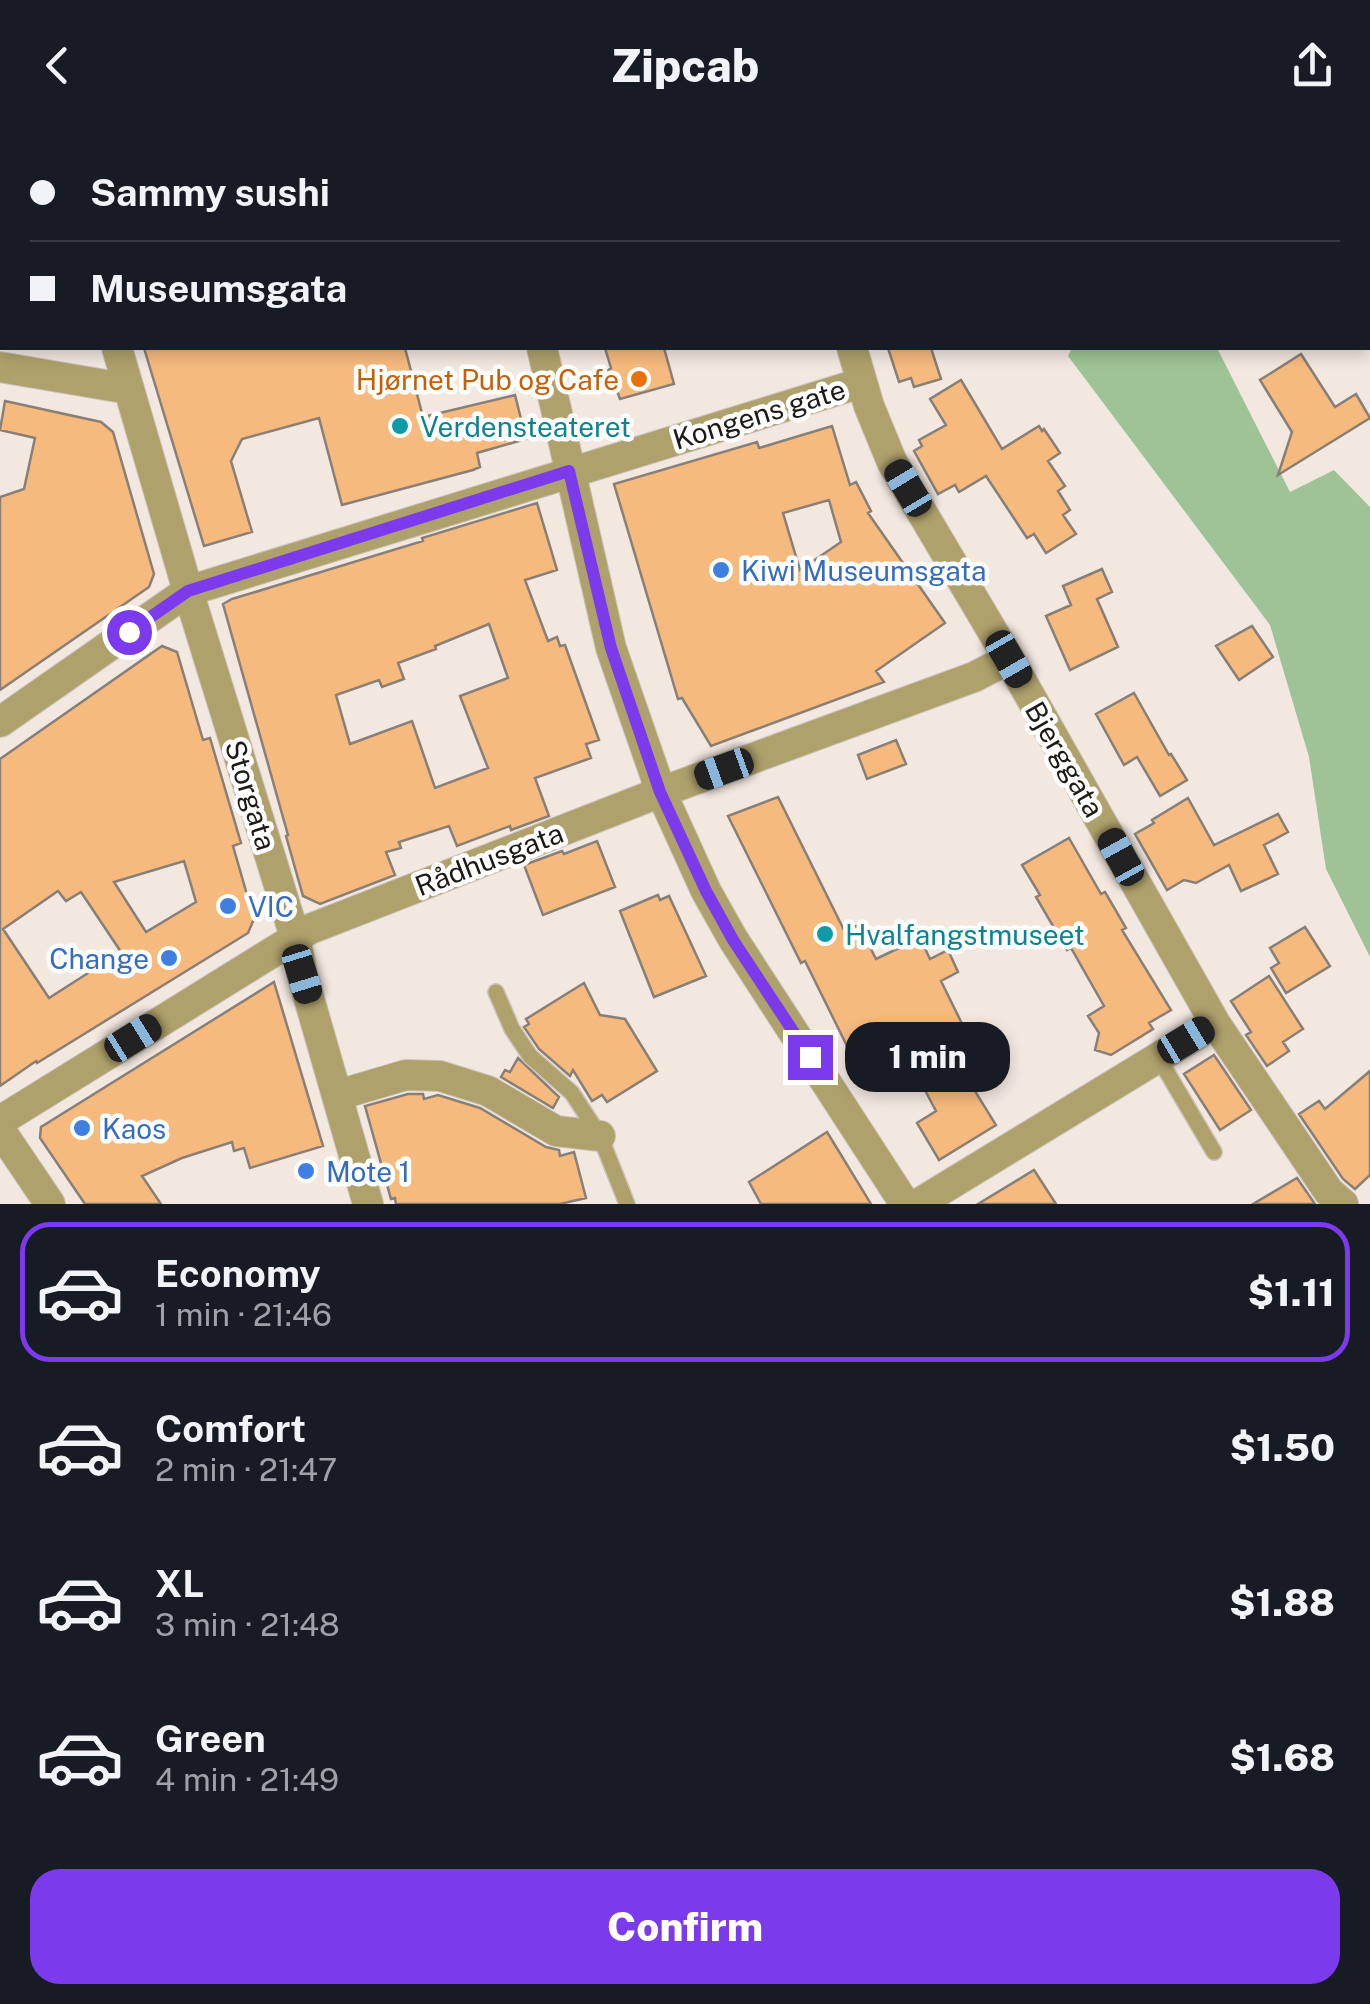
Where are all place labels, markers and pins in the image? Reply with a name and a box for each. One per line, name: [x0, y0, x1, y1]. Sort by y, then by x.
place label: Hjørnet Pub og Cafe: [356, 363, 619, 396]
marker: Hjørnet Pub og Cafe: [628, 368, 650, 390]
place label: Verdensteateret: [420, 410, 631, 443]
marker: Verdensteateret: [389, 415, 411, 437]
place label: Kiwi Museumsgata: [741, 554, 986, 587]
marker: Kiwi Museumsgata: [710, 559, 732, 581]
place label: VIC: [248, 890, 294, 923]
marker: VIC: [217, 895, 239, 917]
place label: Hvalfangstmuseet: [845, 918, 1085, 951]
marker: Hvalfangstmuseet: [814, 923, 836, 945]
place label: Change: [49, 942, 149, 975]
marker: Change: [158, 947, 180, 969]
place label: Kaos: [102, 1112, 166, 1145]
marker: Kaos: [71, 1117, 93, 1139]
place label: Mote 1: [326, 1155, 410, 1188]
marker: Mote 1: [295, 1160, 317, 1182]

